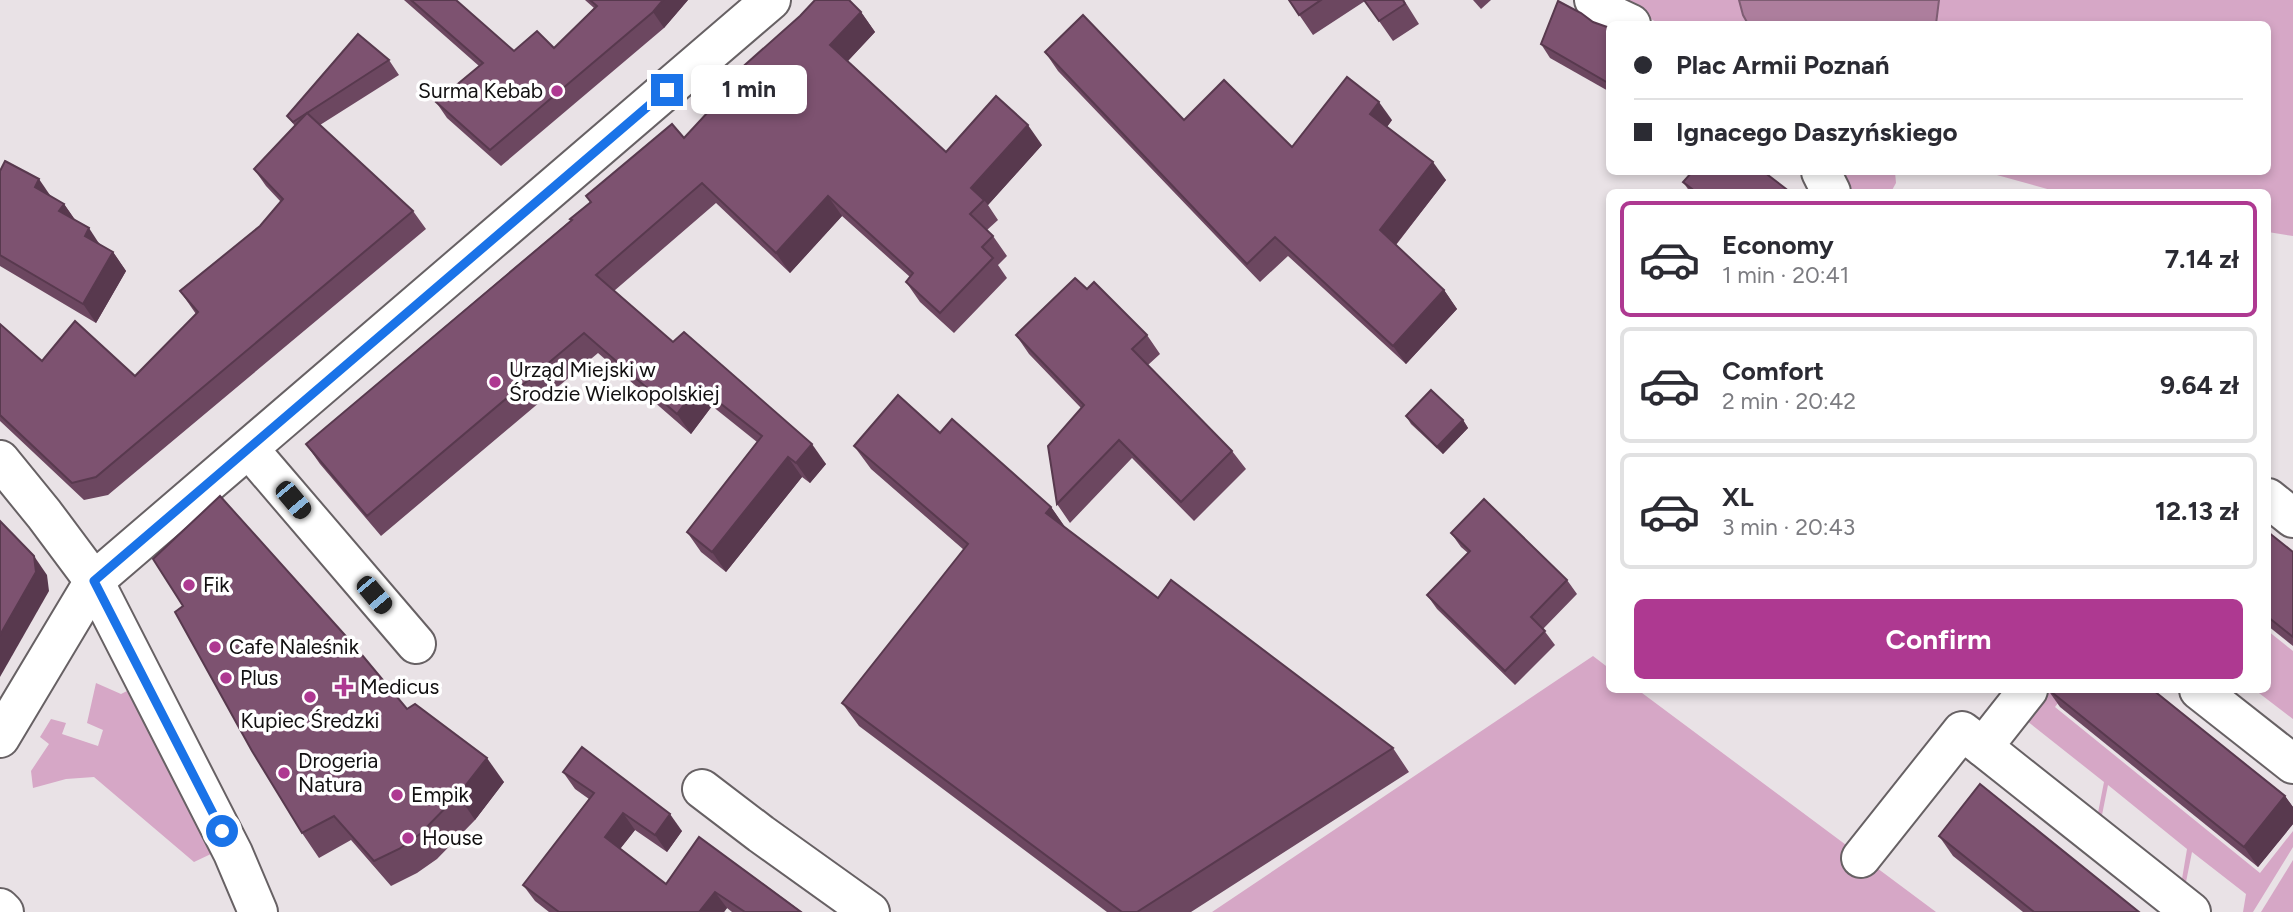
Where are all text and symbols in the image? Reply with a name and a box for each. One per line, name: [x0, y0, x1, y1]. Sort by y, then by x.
text: Plac Armii Poznań: [1676, 49, 1890, 81]
callout: 1 min: [692, 66, 807, 114]
route end: [651, 74, 683, 106]
text: 1 min: [722, 75, 776, 103]
place label: Surma Kebab: [418, 78, 543, 103]
marker: Surma Kebab: [549, 83, 565, 99]
text: Ignacego Daszyńskiego: [1676, 116, 1958, 148]
icon: car: [1638, 228, 1701, 291]
text: Economy: [1722, 229, 1834, 261]
text: 7.14 zł: [2165, 243, 2239, 275]
text: 1 min · 20:41: [1722, 261, 1849, 289]
icon: car: [1638, 354, 1701, 417]
text: Comfort: [1722, 355, 1824, 387]
place label: Urząd Miejski w Środzie Wielkopolskiej: [509, 357, 720, 406]
text: 9.64 zł: [2160, 369, 2239, 401]
marker: Urząd Miejski w Środzie Wielkopolskiej: [487, 374, 503, 390]
text: 2 min · 20:42: [1722, 387, 1856, 415]
car: [272, 477, 315, 523]
icon: car: [1638, 480, 1701, 543]
text: XL: [1722, 481, 1754, 513]
text: 12.13 zł: [2155, 495, 2239, 527]
text: 3 min · 20:43: [1722, 513, 1855, 541]
place label: Fik: [203, 572, 230, 597]
car: [353, 572, 396, 618]
marker: Fik: [181, 577, 197, 593]
button: Confirm: [1634, 599, 2243, 679]
place label: Cafe Naleśnik: [229, 634, 360, 659]
marker: Cafe Naleśnik: [207, 639, 223, 655]
place label: Plus: [240, 665, 278, 690]
marker: Plus: [218, 670, 234, 686]
place label: Medicus: [360, 674, 439, 699]
marker: Medicus: [334, 677, 354, 697]
marker: Kupiec Średzki: [302, 689, 318, 705]
place label: Kupiec Średzki: [241, 708, 379, 733]
place label: Drogeria Natura: [298, 748, 378, 797]
marker: Drogeria Natura: [276, 765, 292, 781]
place label: Empik: [411, 782, 470, 807]
marker: Empik: [389, 787, 405, 803]
route start: [206, 815, 238, 847]
place label: House: [422, 825, 483, 850]
marker: House: [400, 830, 416, 846]

